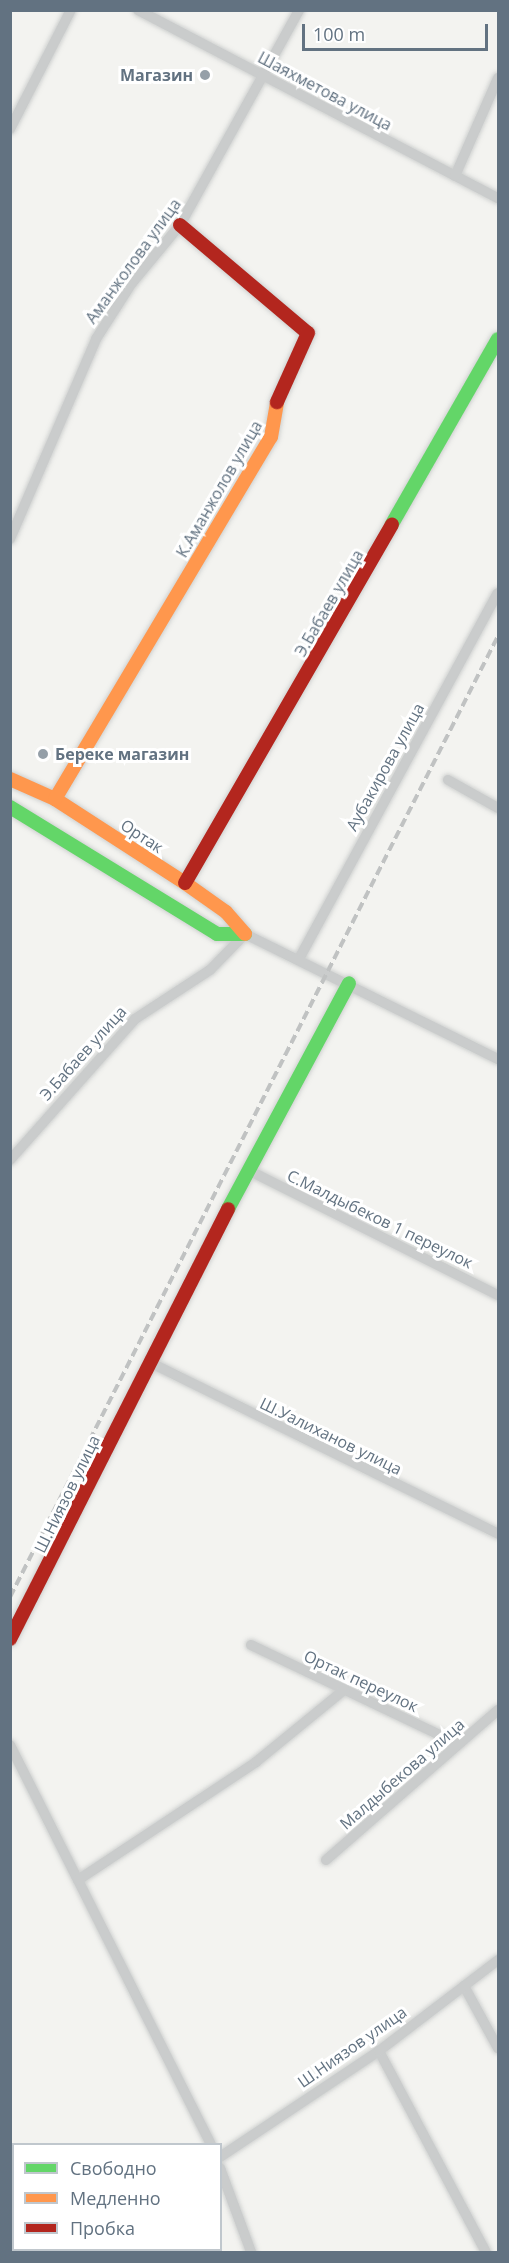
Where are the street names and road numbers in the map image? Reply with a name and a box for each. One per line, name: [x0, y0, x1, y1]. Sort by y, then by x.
street label: Шаяхметова улица: [255, 48, 395, 134]
street label: Аманжолова улица: [81, 195, 185, 327]
street label: К.Аманжолов улица: [172, 417, 266, 561]
street label: Э.Бабаев улица: [291, 546, 367, 660]
street label: Аубакирова улица: [342, 700, 428, 834]
street label: Ортак: [117, 815, 167, 857]
street label: Э.Бабаев улица: [36, 1002, 130, 1104]
street label: С.Малдыбеков 1 переулок: [284, 1166, 476, 1272]
street label: Ш.Уалиханов улица: [257, 1393, 405, 1479]
street label: Ш.Ниязов улица: [30, 1432, 104, 1556]
street label: Ортак переулок: [301, 1646, 421, 1716]
street label: Малдыбекова улица: [336, 1715, 468, 1833]
street label: Ш.Ниязов улица: [294, 2002, 410, 2092]

